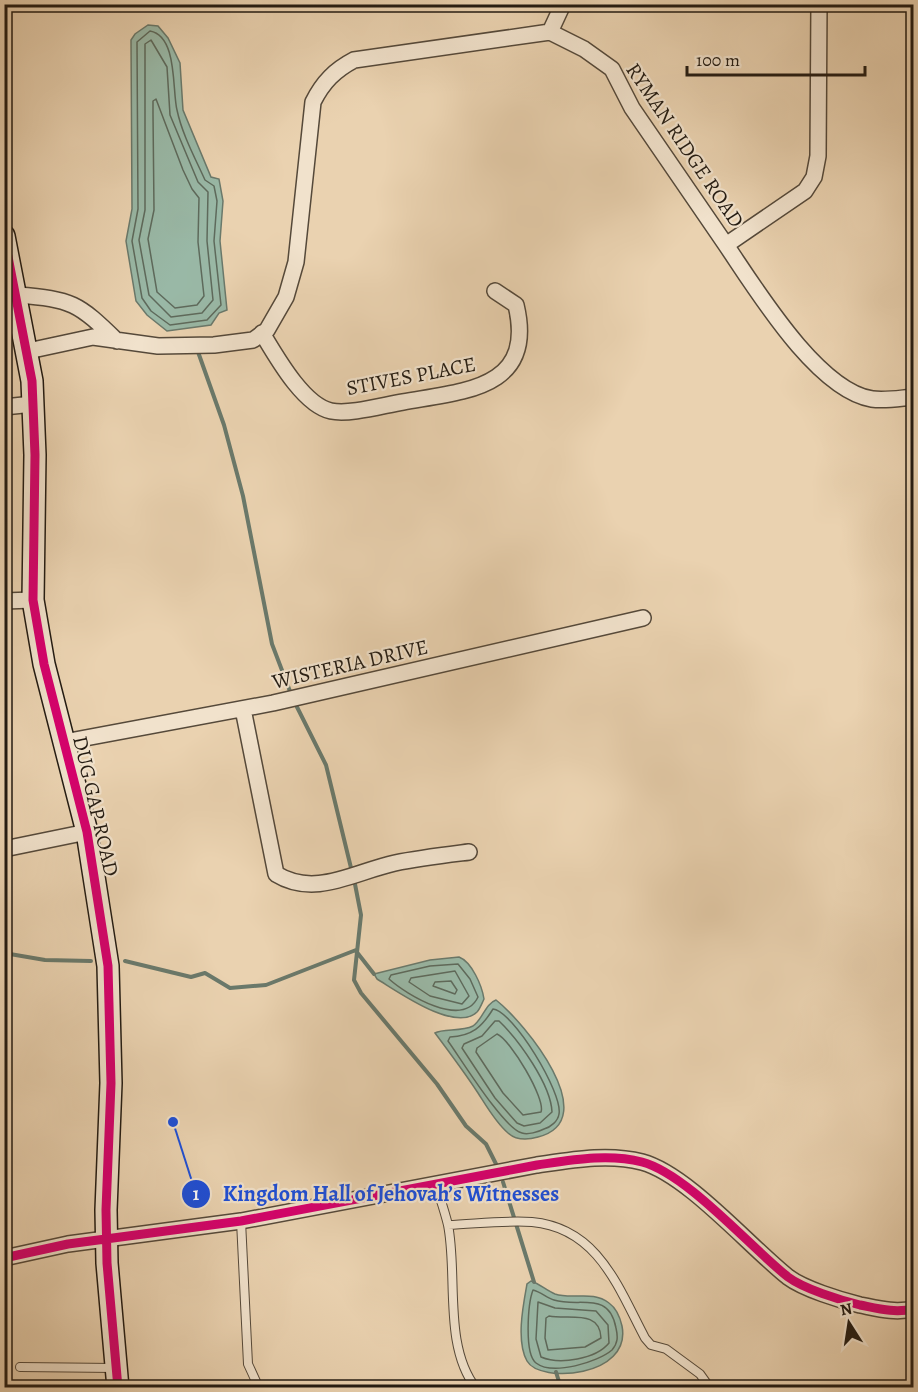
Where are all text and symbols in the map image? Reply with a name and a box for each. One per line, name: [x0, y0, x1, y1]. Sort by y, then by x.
scale bar: [687, 39, 866, 77]
text: 100 m: [696, 48, 740, 72]
street label: RYMAN RIDGE ROAD: [619, 57, 751, 233]
street label: STIVES PLACE: [344, 350, 478, 402]
street label: WISTERIA DRIVE: [268, 632, 431, 696]
street label: DUG GAP ROAD: [66, 733, 126, 879]
callout: Kingdom Hall of Jehovah’s Witnesses: [181, 1174, 571, 1214]
text: Kingdom Hall of Jehovah’s Witnesses: [223, 1179, 559, 1209]
text: 1: [193, 1182, 200, 1206]
north arrow: [819, 1293, 879, 1353]
text: N: [838, 1297, 854, 1321]

